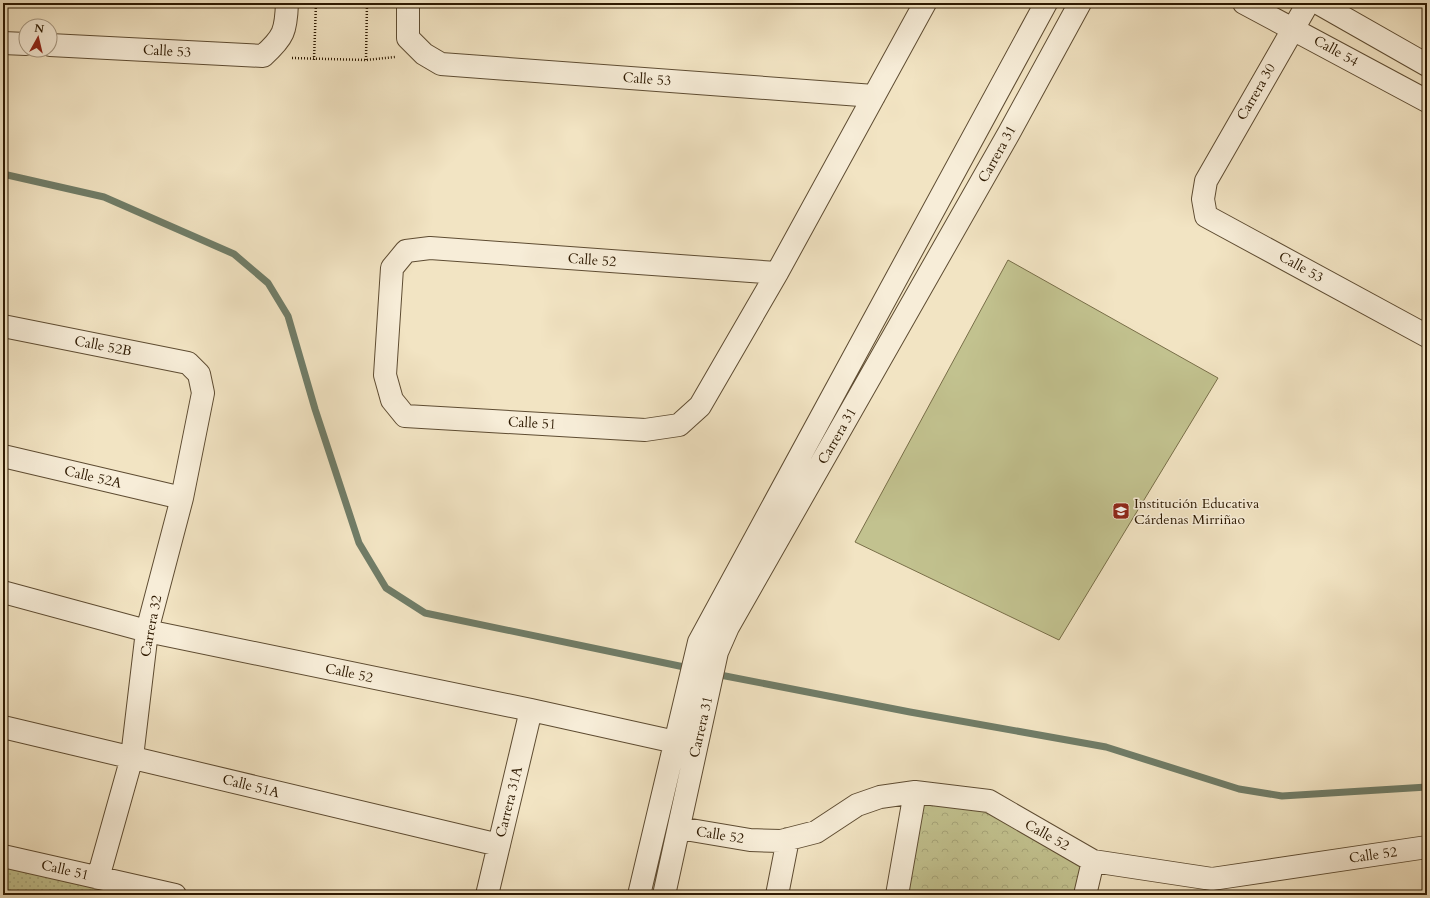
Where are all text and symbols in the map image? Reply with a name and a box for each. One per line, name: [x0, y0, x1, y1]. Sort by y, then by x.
north arrow: [18, 18, 58, 58]
text: N: [34, 21, 46, 37]
street label: Calle 54: [1310, 31, 1362, 71]
street label: Calle 53: [142, 40, 192, 62]
street label: Carrera 30: [1232, 60, 1280, 124]
street label: Calle 53: [622, 68, 672, 90]
street label: Carrera 31: [974, 122, 1020, 186]
street label: Calle 53: [1275, 247, 1327, 287]
street label: Calle 52: [567, 249, 617, 271]
street label: Calle 52B: [73, 331, 133, 361]
street label: Carrera 31: [813, 404, 861, 468]
street label: Calle 51: [507, 412, 557, 434]
street label: Calle 52A: [62, 461, 124, 493]
place label: Institución Educativa Cárdenas Mirriñao: [1134, 494, 1259, 529]
school or university icon: Institución Educativa Cárdenas Mirriñao: [1111, 501, 1131, 521]
street label: Carrera 32: [136, 593, 166, 659]
street label: Calle 52: [323, 659, 375, 687]
street label: Carrera 31: [685, 694, 717, 760]
street label: Carrera 31A: [491, 764, 527, 839]
street label: Calle 51A: [220, 770, 282, 802]
street label: Calle 52: [1021, 815, 1073, 855]
street label: Calle 52: [695, 822, 745, 848]
street label: Calle 52: [1348, 842, 1398, 868]
street label: Calle 51: [39, 855, 91, 885]

